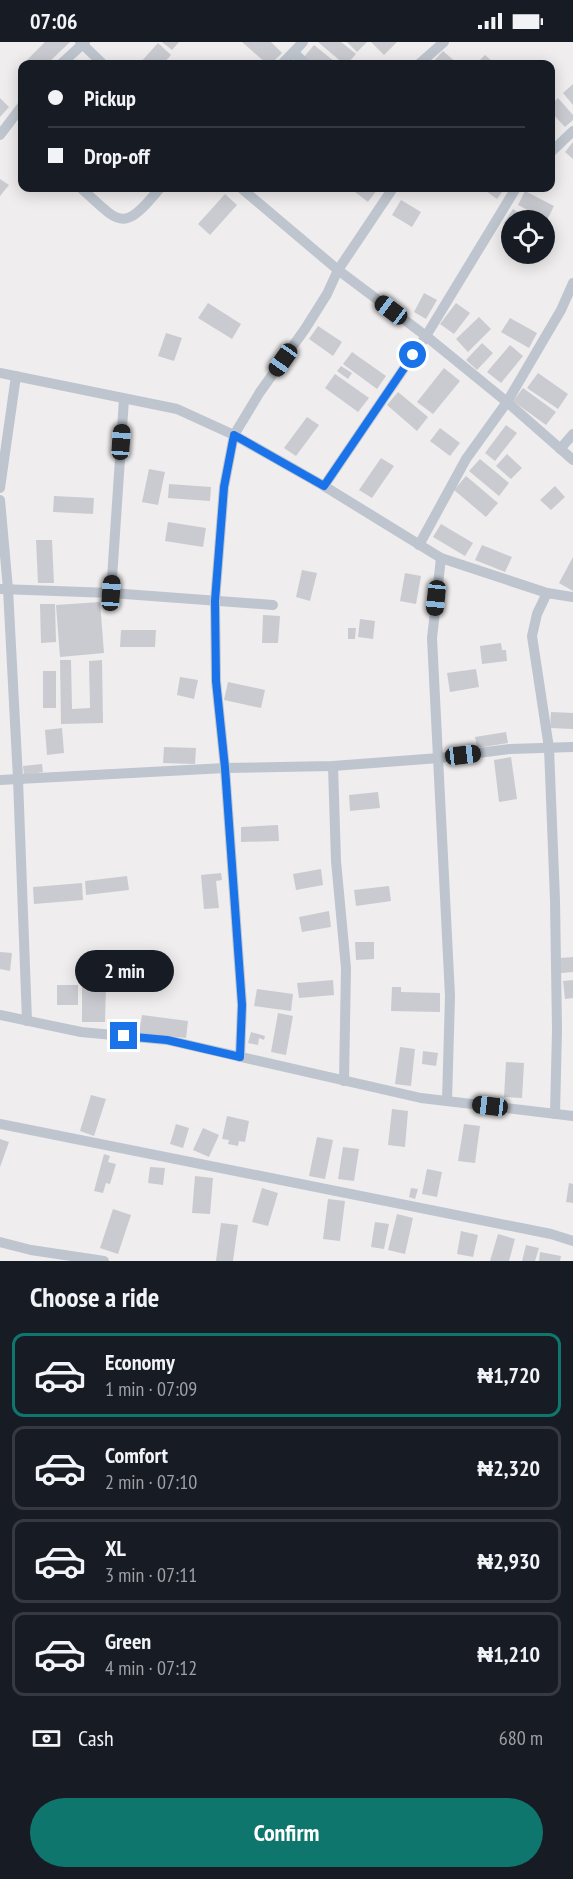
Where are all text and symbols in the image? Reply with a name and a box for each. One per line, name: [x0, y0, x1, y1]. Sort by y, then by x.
text: 07:06: [30, 7, 78, 35]
text: Pickup: [84, 84, 136, 112]
text: Drop-off: [84, 142, 150, 170]
map controls: [501, 210, 555, 264]
button: locate: [501, 210, 555, 264]
car: [371, 292, 411, 328]
car: [265, 340, 301, 380]
route start: [399, 341, 426, 368]
car: [111, 423, 131, 461]
car: [101, 574, 121, 612]
car: [425, 579, 447, 617]
car: [444, 744, 482, 766]
callout: 2 min: [74, 949, 174, 991]
text: 2 min: [104, 958, 145, 984]
route end: [110, 1022, 137, 1049]
car: [471, 1095, 509, 1117]
text: Choose a ride: [30, 1280, 159, 1314]
icon: car: [33, 1348, 87, 1402]
text: Economy: [105, 1348, 175, 1376]
text: ₦1,720: [477, 1361, 540, 1389]
text: 1 min · 07:09: [105, 1376, 197, 1402]
icon: car: [33, 1441, 87, 1495]
text: Comfort: [105, 1441, 168, 1469]
text: ₦2,320: [477, 1454, 540, 1482]
text: 2 min · 07:10: [105, 1469, 197, 1495]
icon: car: [33, 1534, 87, 1588]
text: XL: [105, 1534, 126, 1562]
text: ₦2,930: [477, 1547, 540, 1575]
text: 3 min · 07:11: [105, 1562, 197, 1588]
icon: car: [33, 1627, 87, 1681]
text: Green: [105, 1627, 151, 1655]
text: ₦1,210: [477, 1640, 540, 1668]
text: 4 min · 07:12: [105, 1655, 197, 1681]
icon: cash: [30, 1722, 63, 1755]
text: Cash: [78, 1724, 114, 1752]
text: 680 m: [499, 1725, 543, 1751]
button: Confirm: [30, 1798, 543, 1867]

